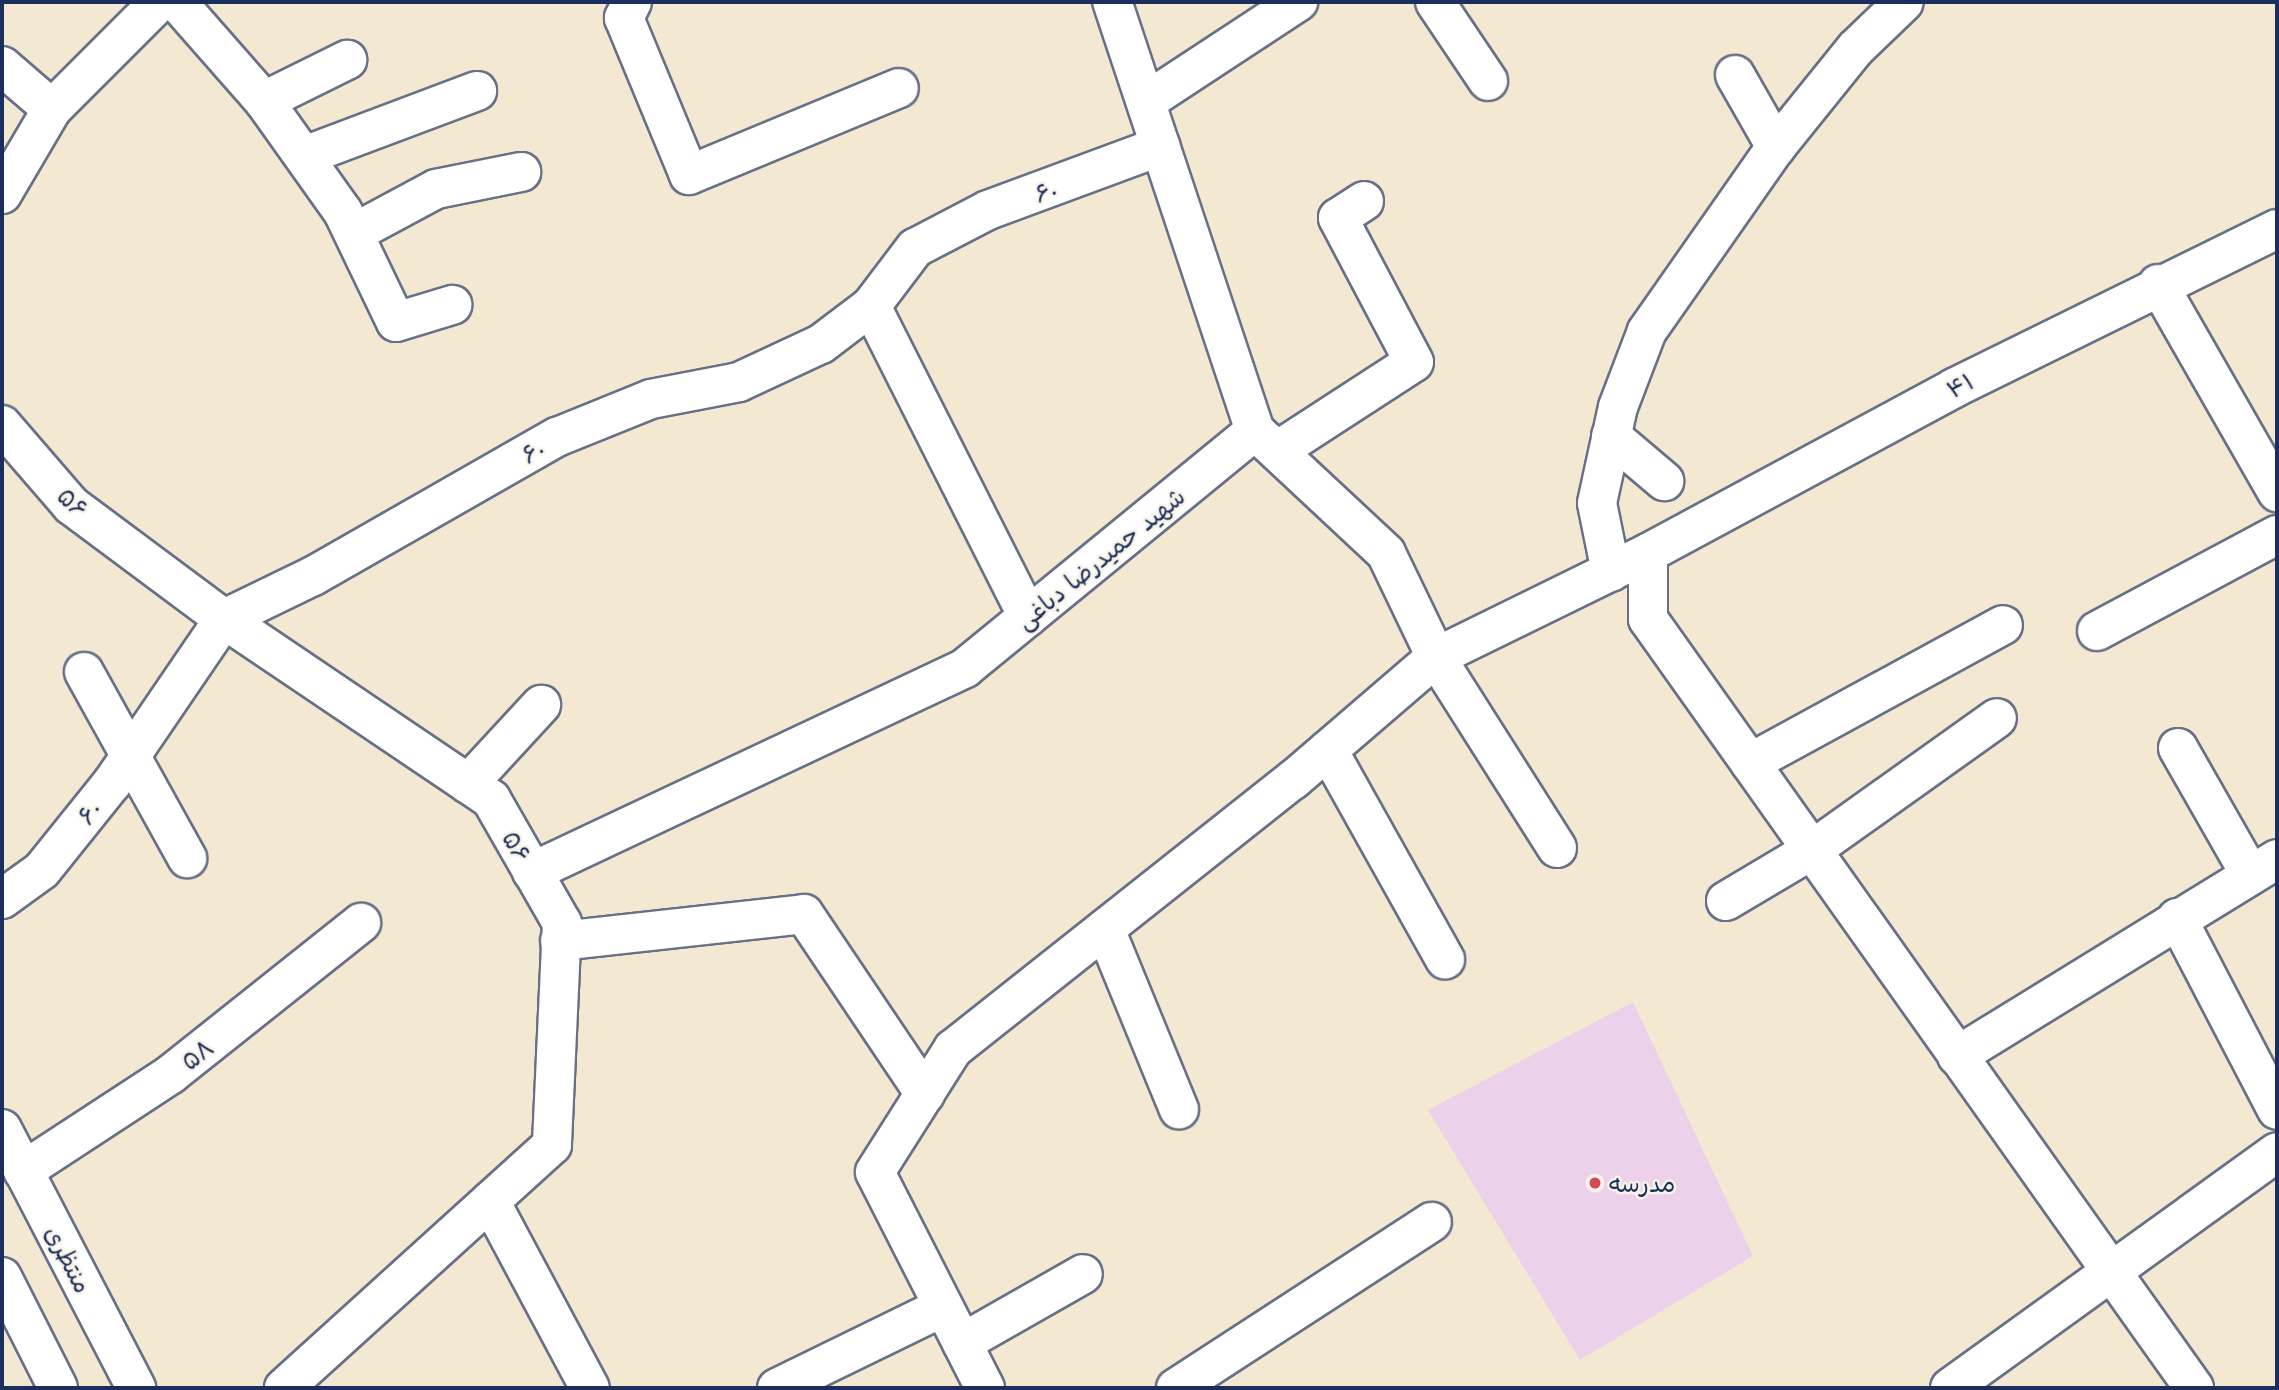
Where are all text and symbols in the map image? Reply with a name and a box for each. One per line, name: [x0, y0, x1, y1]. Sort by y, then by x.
street label: ۶۰: [1031, 174, 1061, 208]
street label: ۴۱: [1942, 366, 1978, 404]
street label: ۶۰: [516, 433, 550, 469]
street label: ۵۶: [52, 481, 94, 523]
street label: شهید حمیدرضا دباغی: [1010, 481, 1190, 635]
street label: ۶۰: [71, 794, 107, 830]
street label: ۵۶: [497, 825, 537, 867]
street label: ۵۸: [175, 1032, 219, 1076]
place label: مدرسه: [1609, 1169, 1675, 1197]
marker: مدرسه: [1587, 1175, 1603, 1191]
street label: منتظری: [40, 1221, 98, 1297]

